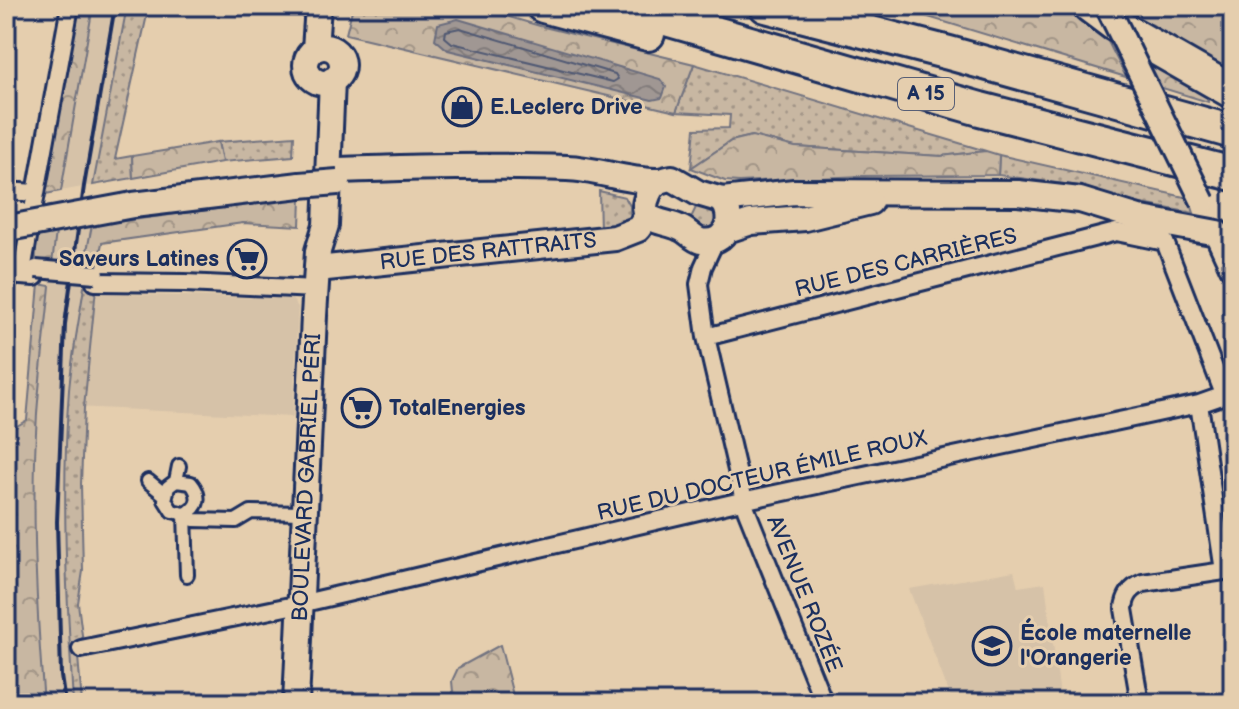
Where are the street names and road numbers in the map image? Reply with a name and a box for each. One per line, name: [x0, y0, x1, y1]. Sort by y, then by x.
road number: A 15: [898, 78, 954, 110]
street label: RUE DES CARRIÈRES: [792, 221, 1020, 304]
street label: RUE DES RATTRAITS: [378, 227, 598, 276]
street label: BOULEVARD GABRIEL PÉRI: [286, 332, 327, 622]
street label: RUE DU DOCTEUR ÉMILE ROUX: [594, 424, 930, 527]
street label: AVENUE ROZÉE: [760, 511, 849, 676]

